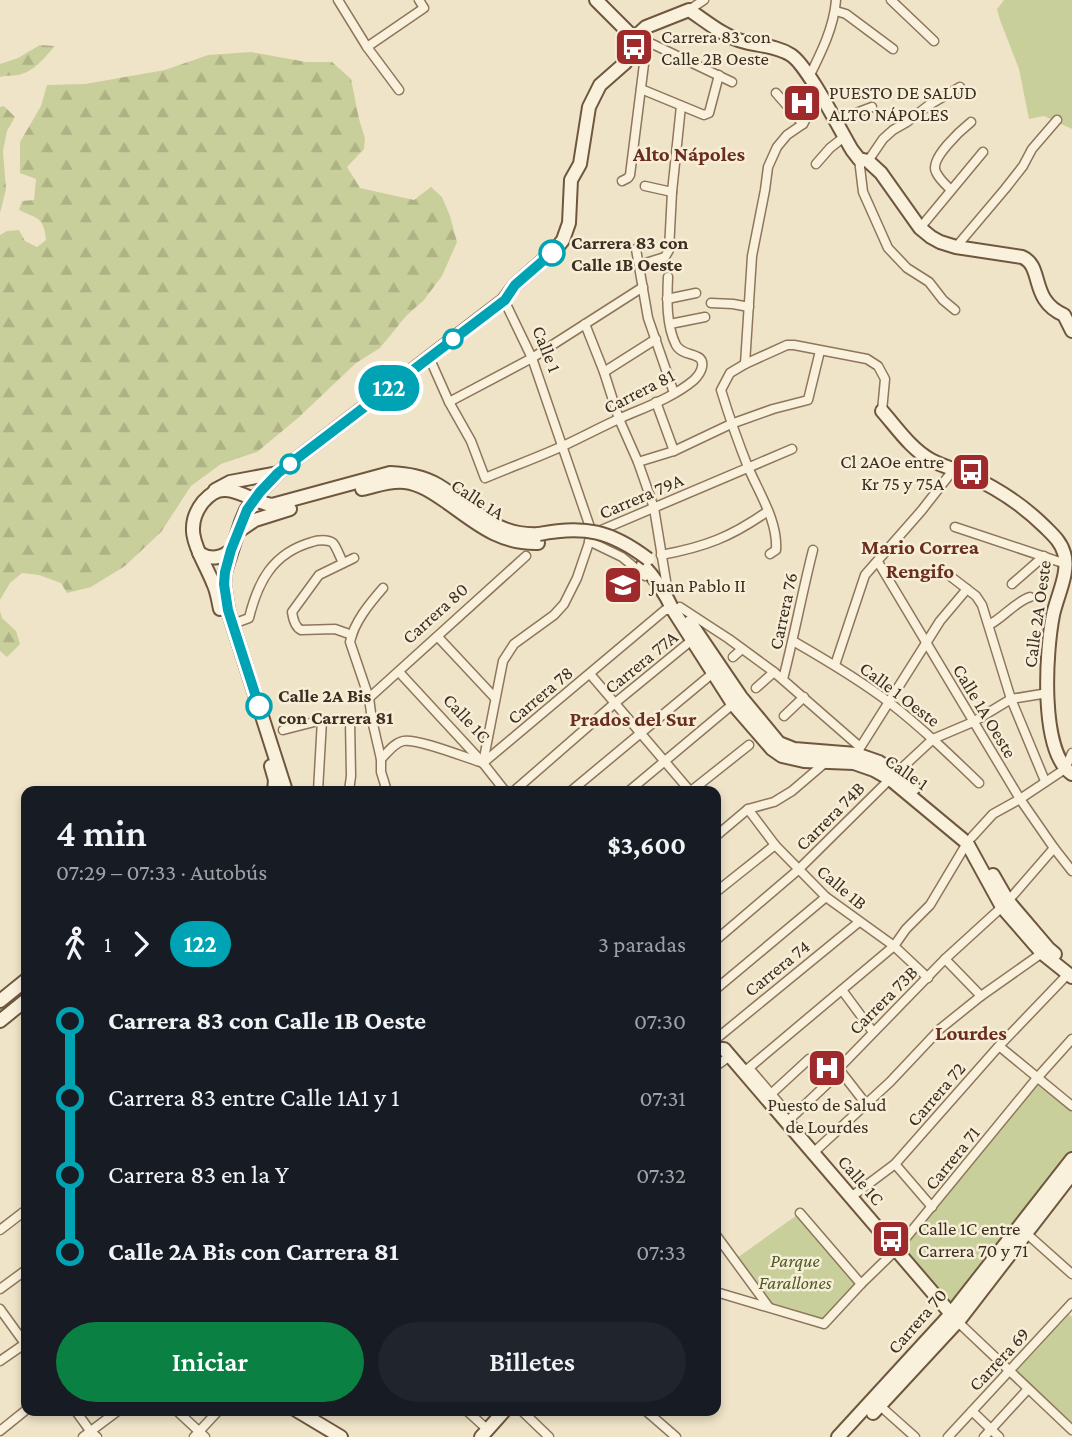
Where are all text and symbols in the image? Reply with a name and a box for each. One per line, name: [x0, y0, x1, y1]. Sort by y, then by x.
bus stop icon: Carrera 83 con Calle 2B Oeste: [613, 26, 655, 68]
place label: Carrera 83 con Calle 2B Oeste: [661, 26, 771, 69]
hospital icon: PUESTO DE SALUD ALTO NÁPOLES: [781, 82, 823, 124]
place label: PUESTO DE SALUD ALTO NÁPOLES: [829, 82, 977, 125]
district label: Alto Nápoles: [632, 142, 746, 166]
place label: Carrera 83 con Calle 1B Oeste: [571, 232, 689, 275]
marker: Carrera 83 con Calle 1B Oeste: [539, 240, 565, 266]
street label: Calle 1: [528, 323, 566, 375]
unlabelled marker: [443, 329, 463, 349]
street label: Carrera 81: [600, 364, 678, 418]
line badge: 122: [349, 365, 429, 411]
text: 122: [372, 374, 406, 401]
place label: Cl 2AOe entre Kr 75 y 75A: [840, 451, 944, 494]
bus stop icon: Cl 2AOe entre Kr 75 y 75A: [950, 451, 992, 493]
unlabelled marker: [280, 454, 300, 474]
street label: Carrera 79A: [596, 469, 686, 523]
street label: Calle 1A: [448, 474, 509, 524]
district label: Mario Correa Rengifo: [861, 535, 980, 583]
street label: Calle 2A Oeste: [1019, 559, 1055, 669]
school or university icon: Juan Pablo II: [602, 564, 644, 606]
street label: Carrera 76: [765, 571, 801, 651]
place label: Juan Pablo II: [648, 575, 746, 596]
street label: Carrera 80: [398, 578, 472, 648]
street label: Carrera 77A: [600, 626, 682, 698]
street label: Calle 1 Oeste: [856, 657, 944, 731]
street label: Calle 1A Oeste: [949, 660, 1021, 762]
street label: Carrera 78: [503, 662, 577, 728]
place label: Calle 2A Bis con Carrera 81: [278, 685, 393, 728]
street label: Calle 1C: [439, 689, 495, 747]
marker: Calle 2A Bis con Carrera 81: [246, 693, 272, 719]
district label: Prados del Sur: [569, 707, 697, 731]
street label: Calle 1: [881, 750, 933, 794]
street label: Carrera 74B: [791, 777, 869, 855]
text: 4 min: [56, 812, 147, 854]
text: $3,600: [608, 831, 686, 860]
text: 07:29 – 07:33 · Autobús: [56, 859, 267, 885]
street label: Calle 1B: [813, 860, 871, 914]
icon: walk: [56, 925, 94, 963]
icon: forward: [122, 925, 160, 963]
text: 122: [184, 930, 217, 957]
text: 1: [104, 931, 112, 957]
text: 3 paradas: [598, 931, 686, 957]
street label: Carrera 74: [740, 935, 814, 1001]
street label: Carrera 73B: [844, 961, 922, 1039]
text: Carrera 83 con Calle 1B Oeste: [108, 1006, 426, 1035]
text: 07:30: [634, 1008, 686, 1034]
district label: Lourdes: [935, 1021, 1007, 1045]
hospital icon: Puesto de Salud de Lourdes: [806, 1047, 848, 1089]
street label: Carrera 72: [903, 1058, 969, 1130]
text: Carrera 83 entre Calle 1A1 y 1: [108, 1083, 400, 1112]
text: 07:31: [639, 1085, 686, 1111]
place label: Puesto de Salud de Lourdes: [767, 1094, 887, 1137]
street label: Carrera 71: [920, 1122, 984, 1194]
street label: Calle 1C: [834, 1151, 888, 1209]
text: Carrera 83 en la Y: [108, 1160, 289, 1189]
text: 07:32: [636, 1162, 686, 1188]
bus stop icon: Calle 1C entre Carrera 70 y 71: [870, 1218, 912, 1260]
place label: Calle 1C entre Carrera 70 y 71: [918, 1218, 1028, 1261]
text: Calle 2A Bis con Carrera 81: [108, 1237, 399, 1266]
text: 07:33: [636, 1239, 686, 1265]
park label: Parque Farallones: [758, 1250, 832, 1293]
street label: Carrera 70: [883, 1284, 951, 1358]
button: Iniciar: [56, 1322, 364, 1402]
button: Billetes: [378, 1322, 686, 1402]
street label: Carrera 69: [964, 1323, 1034, 1395]

